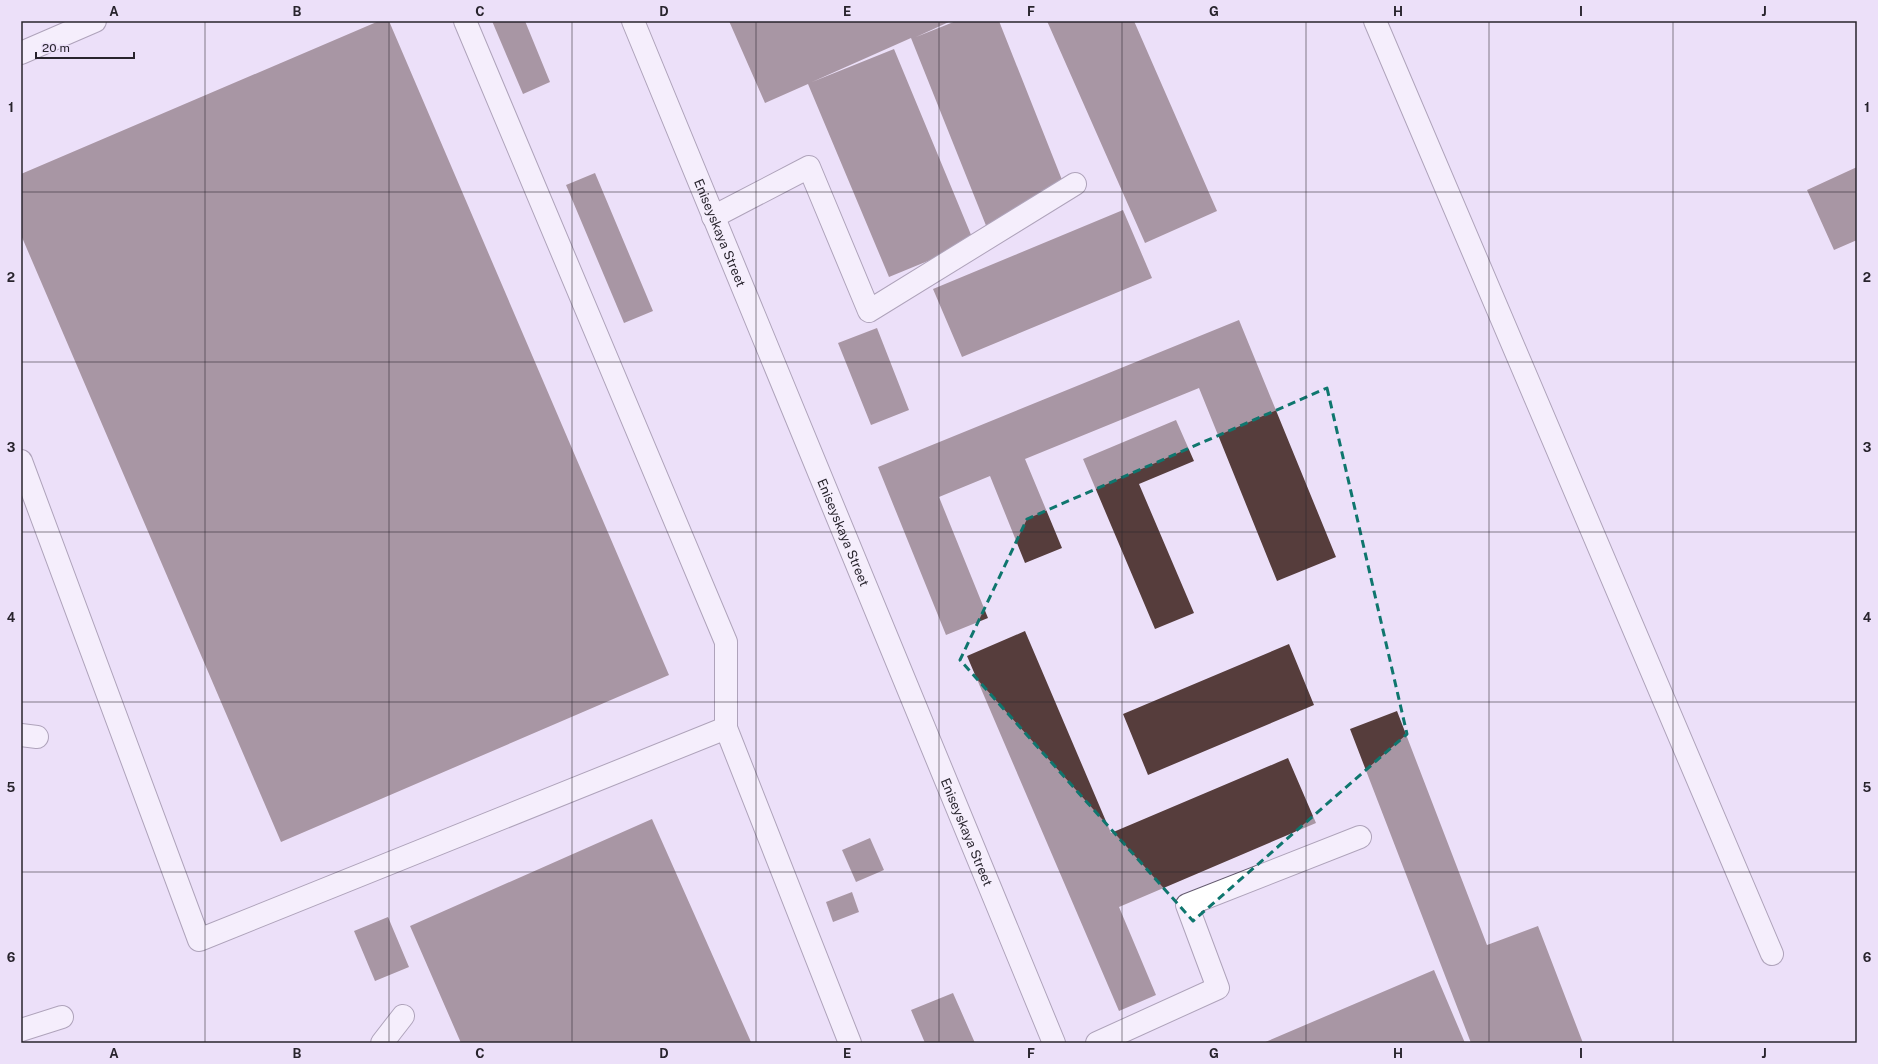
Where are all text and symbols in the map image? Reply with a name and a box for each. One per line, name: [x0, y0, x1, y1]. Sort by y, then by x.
text: A: [109, 4, 119, 19]
text: B: [293, 4, 302, 19]
text: C: [475, 4, 485, 19]
text: D: [659, 4, 669, 19]
text: E: [843, 4, 851, 19]
text: F: [1027, 4, 1035, 19]
text: G: [1209, 4, 1219, 19]
text: H: [1393, 4, 1403, 19]
text: I: [1579, 4, 1583, 19]
text: J: [1761, 4, 1767, 19]
scale bar: [36, 34, 134, 60]
text: 20 m: [42, 41, 70, 55]
text: 1: [8, 100, 14, 115]
text: 1: [1864, 100, 1870, 115]
street label: Eniseyskaya Street: [691, 177, 749, 289]
text: 2: [7, 270, 15, 285]
text: 2: [1863, 270, 1871, 285]
text: 3: [7, 440, 16, 455]
text: 3: [1863, 440, 1872, 455]
street label: Eniseyskaya Street: [814, 476, 872, 589]
text: 4: [7, 610, 16, 625]
text: 4: [1863, 610, 1872, 625]
street label: Eniseyskaya Street: [938, 776, 995, 888]
text: 5: [7, 780, 16, 795]
text: 5: [1863, 780, 1872, 795]
text: 6: [7, 950, 16, 965]
text: 6: [1863, 950, 1872, 965]
text: A: [109, 1046, 119, 1061]
text: B: [293, 1046, 302, 1061]
text: C: [475, 1046, 485, 1061]
text: D: [659, 1046, 669, 1061]
text: E: [843, 1046, 851, 1061]
text: F: [1027, 1046, 1035, 1061]
text: G: [1209, 1046, 1219, 1061]
text: H: [1393, 1046, 1403, 1061]
text: I: [1579, 1046, 1583, 1061]
text: J: [1761, 1046, 1767, 1061]

